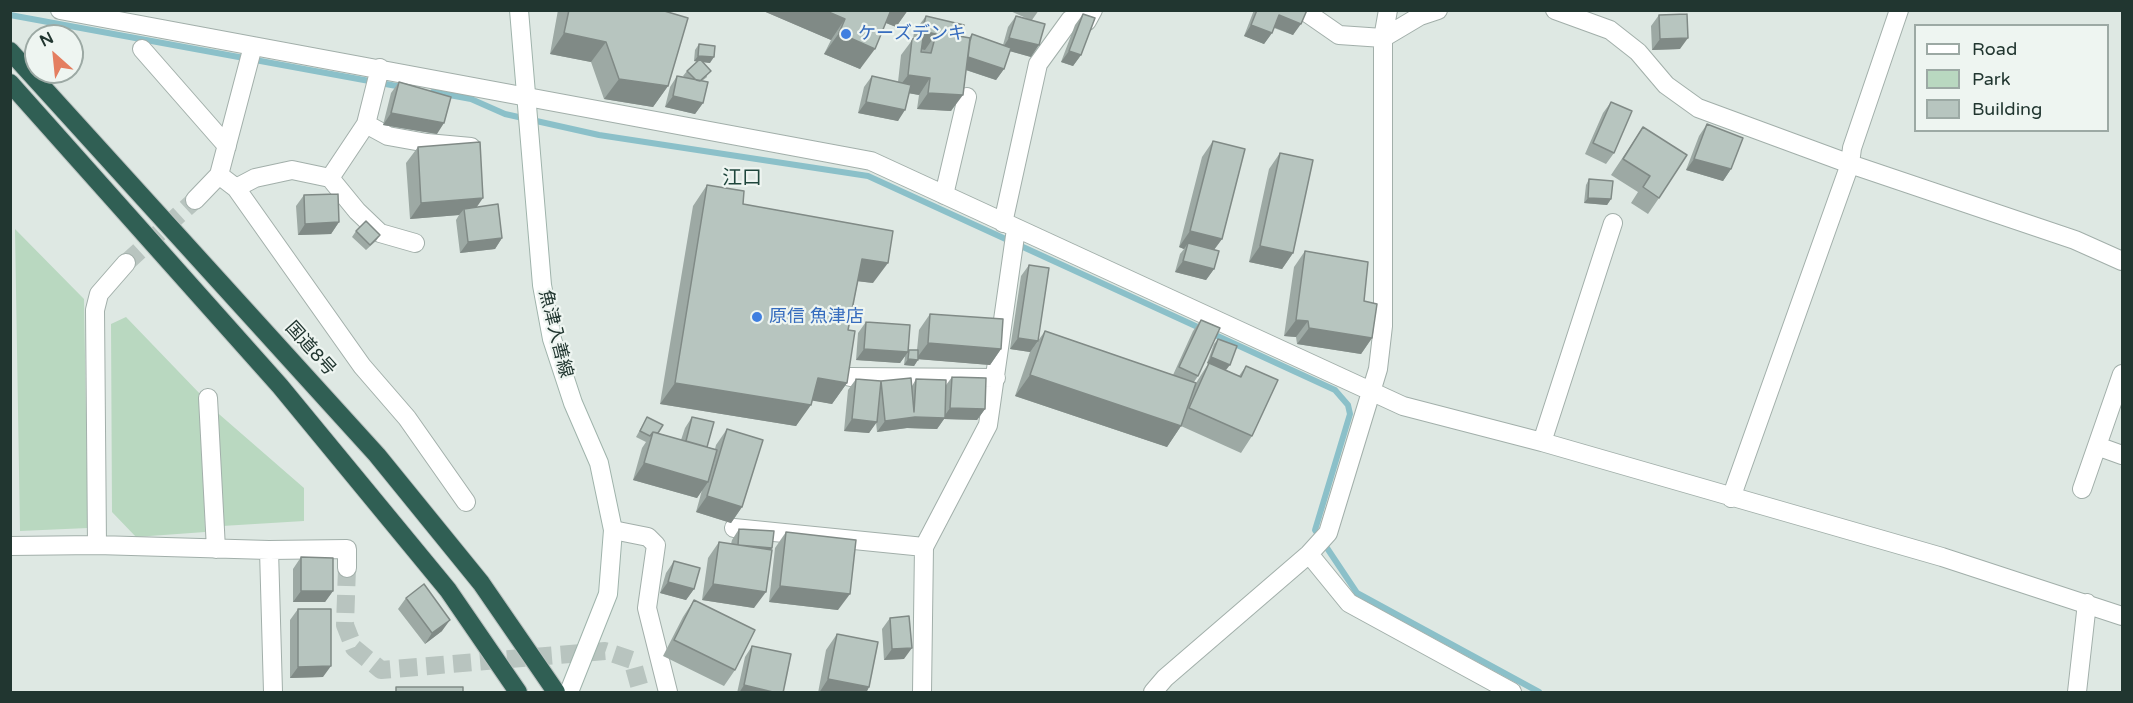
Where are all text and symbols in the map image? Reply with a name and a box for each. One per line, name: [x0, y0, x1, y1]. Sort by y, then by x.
place label: ケーズデンキ: [858, 23, 966, 45]
north arrow: [24, 24, 84, 84]
legend: [1914, 24, 2109, 132]
marker: ケーズデンキ: [839, 27, 853, 41]
text: N: [36, 28, 57, 52]
text: Road: [1972, 38, 2017, 60]
text: Park: [1972, 68, 2010, 90]
text: Building: [1972, 98, 2042, 120]
district label: 江口: [722, 167, 762, 191]
street label: 魚津入善線: [534, 288, 576, 380]
place label: 原信 魚津店: [769, 306, 864, 328]
marker: 原信 魚津店: [750, 310, 764, 324]
street label: 国道8号: [280, 318, 340, 380]

